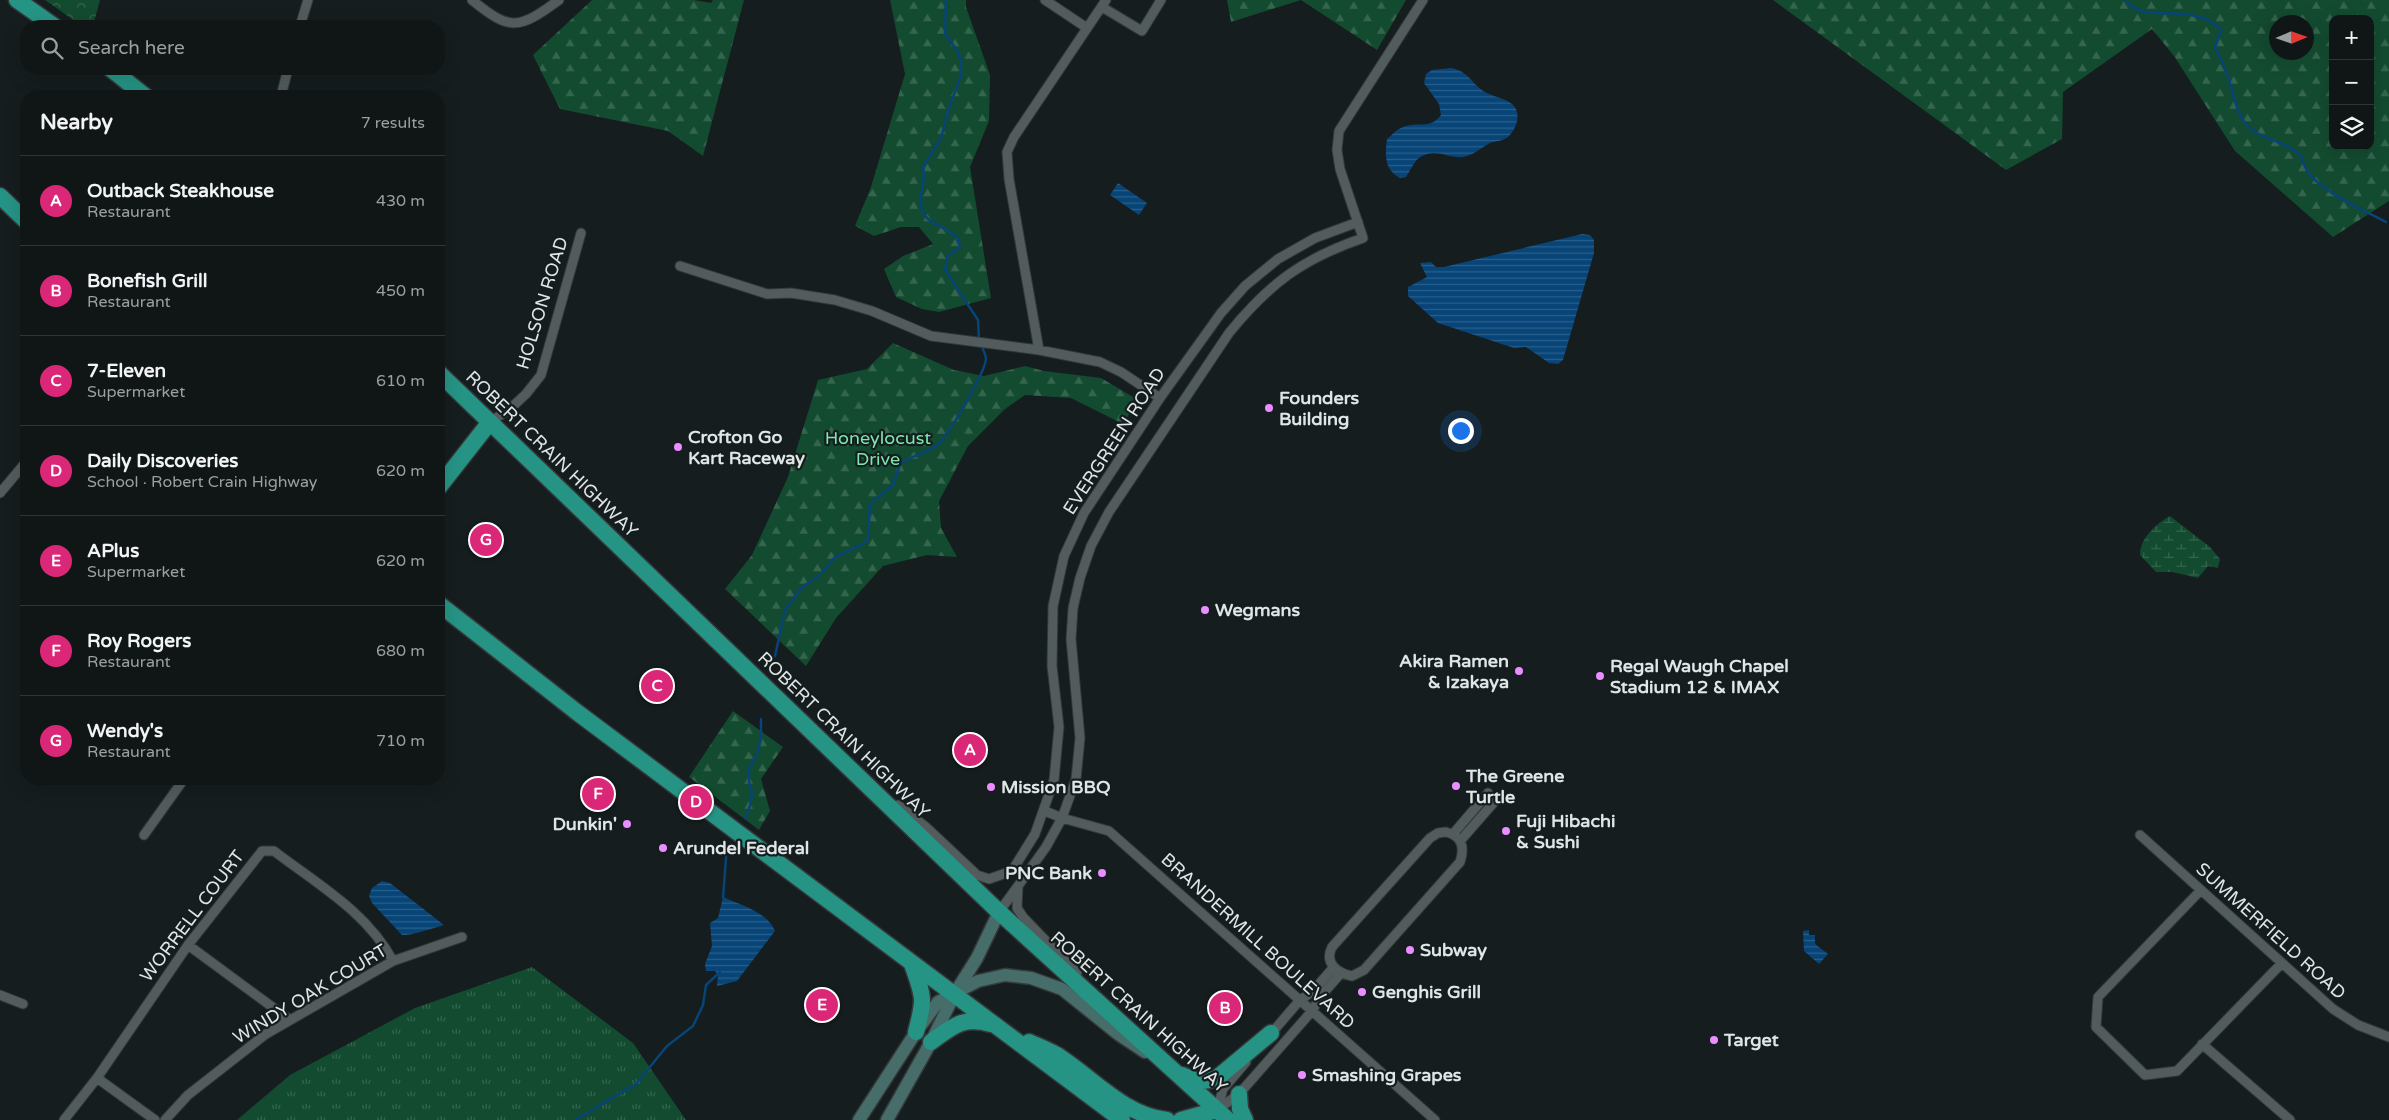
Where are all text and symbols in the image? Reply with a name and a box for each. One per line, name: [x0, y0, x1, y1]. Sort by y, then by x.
north arrow: [2269, 15, 2314, 60]
map controls: [2329, 15, 2374, 150]
button: +: [2329, 15, 2374, 60]
search box: [20, 20, 445, 75]
icon: search: [38, 34, 66, 62]
text: Search here: [78, 37, 185, 59]
button: −: [2329, 60, 2374, 105]
button: layers: [2329, 105, 2374, 150]
text: Nearby: [40, 110, 113, 135]
text: 7 results: [361, 113, 425, 133]
text: Outback Steakhouse: [87, 180, 274, 202]
text: A: [50, 191, 62, 211]
text: 430 m: [376, 191, 425, 211]
text: Restaurant: [87, 202, 171, 222]
street label: HOLSON ROAD: [511, 234, 573, 372]
text: Bonefish Grill: [87, 270, 208, 292]
text: B: [50, 281, 62, 301]
text: 450 m: [376, 281, 425, 301]
text: Restaurant: [87, 292, 171, 312]
text: 7-Eleven: [87, 360, 166, 382]
street label: EVERGREEN ROAD: [1058, 363, 1170, 519]
street label: ROBERT CRAIN HIGHWAY: [461, 366, 643, 542]
text: C: [50, 371, 62, 391]
text: 610 m: [376, 371, 425, 391]
text: Supermarket: [87, 382, 185, 402]
place label: Founders Building: [1279, 387, 1360, 430]
marker: Founders Building: [1263, 402, 1275, 414]
your location: [1448, 418, 1474, 444]
place label: Crofton Go Kart Raceway: [688, 426, 805, 469]
park label: Honeylocust Drive: [825, 427, 931, 470]
marker: Crofton Go Kart Raceway: [672, 441, 684, 453]
text: Daily Discoveries: [87, 450, 238, 472]
text: D: [50, 461, 62, 481]
text: 620 m: [376, 461, 425, 481]
text: School · Robert Crain Highway: [87, 472, 317, 492]
pin: G: [470, 521, 502, 559]
text: APlus: [87, 540, 139, 562]
text: E: [51, 551, 61, 571]
text: 620 m: [376, 551, 425, 571]
text: Supermarket: [87, 562, 185, 582]
place label: Wegmans: [1215, 599, 1301, 621]
marker: Wegmans: [1199, 604, 1211, 616]
text: Roy Rogers: [87, 630, 191, 652]
text: F: [51, 641, 61, 661]
text: 680 m: [376, 641, 425, 661]
street label: ROBERT CRAIN HIGHWAY: [753, 647, 935, 823]
place label: Akira Ramen & Izakaya: [1399, 650, 1509, 693]
text: Restaurant: [87, 652, 171, 672]
place label: Regal Waugh Chapel Stadium 12 & IMAX: [1610, 655, 1789, 698]
marker: Akira Ramen & Izakaya: [1513, 665, 1525, 677]
pin: C: [641, 667, 673, 705]
marker: Regal Waugh Chapel Stadium 12 & IMAX: [1594, 670, 1606, 682]
text: Wendy's: [87, 720, 163, 742]
text: G: [50, 731, 62, 751]
text: 710 m: [376, 731, 425, 751]
pin: A: [954, 731, 986, 769]
text: Restaurant: [87, 742, 171, 762]
place label: The Greene Turtle: [1465, 765, 1564, 808]
pin: F: [582, 775, 614, 813]
place label: Mission BBQ: [1001, 776, 1111, 798]
marker: The Greene Turtle: [1450, 780, 1462, 792]
marker: Mission BBQ: [985, 781, 997, 793]
pin: D: [680, 783, 712, 821]
place label: Fuji Hibachi & Sushi: [1516, 810, 1615, 853]
place label: Dunkin': [552, 813, 617, 835]
marker: Dunkin': [621, 818, 633, 830]
marker: Fuji Hibachi & Sushi: [1500, 825, 1512, 837]
place label: Arundel Federal: [673, 837, 809, 859]
marker: Arundel Federal: [657, 842, 669, 854]
street label: WORRELL COURT: [135, 846, 249, 986]
street label: BRANDERMILL BOULEVARD: [1157, 848, 1359, 1034]
street label: SUMMERFIELD ROAD: [2192, 858, 2350, 1004]
place label: PNC Bank: [1005, 862, 1092, 884]
marker: PNC Bank: [1096, 867, 1108, 879]
street label: ROBERT CRAIN HIGHWAY: [1046, 927, 1233, 1098]
street label: WINDY OAK COURT: [229, 939, 391, 1049]
place label: Subway: [1420, 939, 1487, 961]
marker: Subway: [1404, 944, 1416, 956]
place label: Genghis Grill: [1372, 981, 1481, 1003]
pin: E: [806, 986, 838, 1024]
marker: Genghis Grill: [1356, 986, 1368, 998]
pin: B: [1209, 989, 1241, 1027]
place label: Target: [1723, 1029, 1779, 1051]
marker: Target: [1708, 1034, 1720, 1046]
place label: Smashing Grapes: [1312, 1064, 1462, 1086]
marker: Smashing Grapes: [1296, 1069, 1308, 1081]

